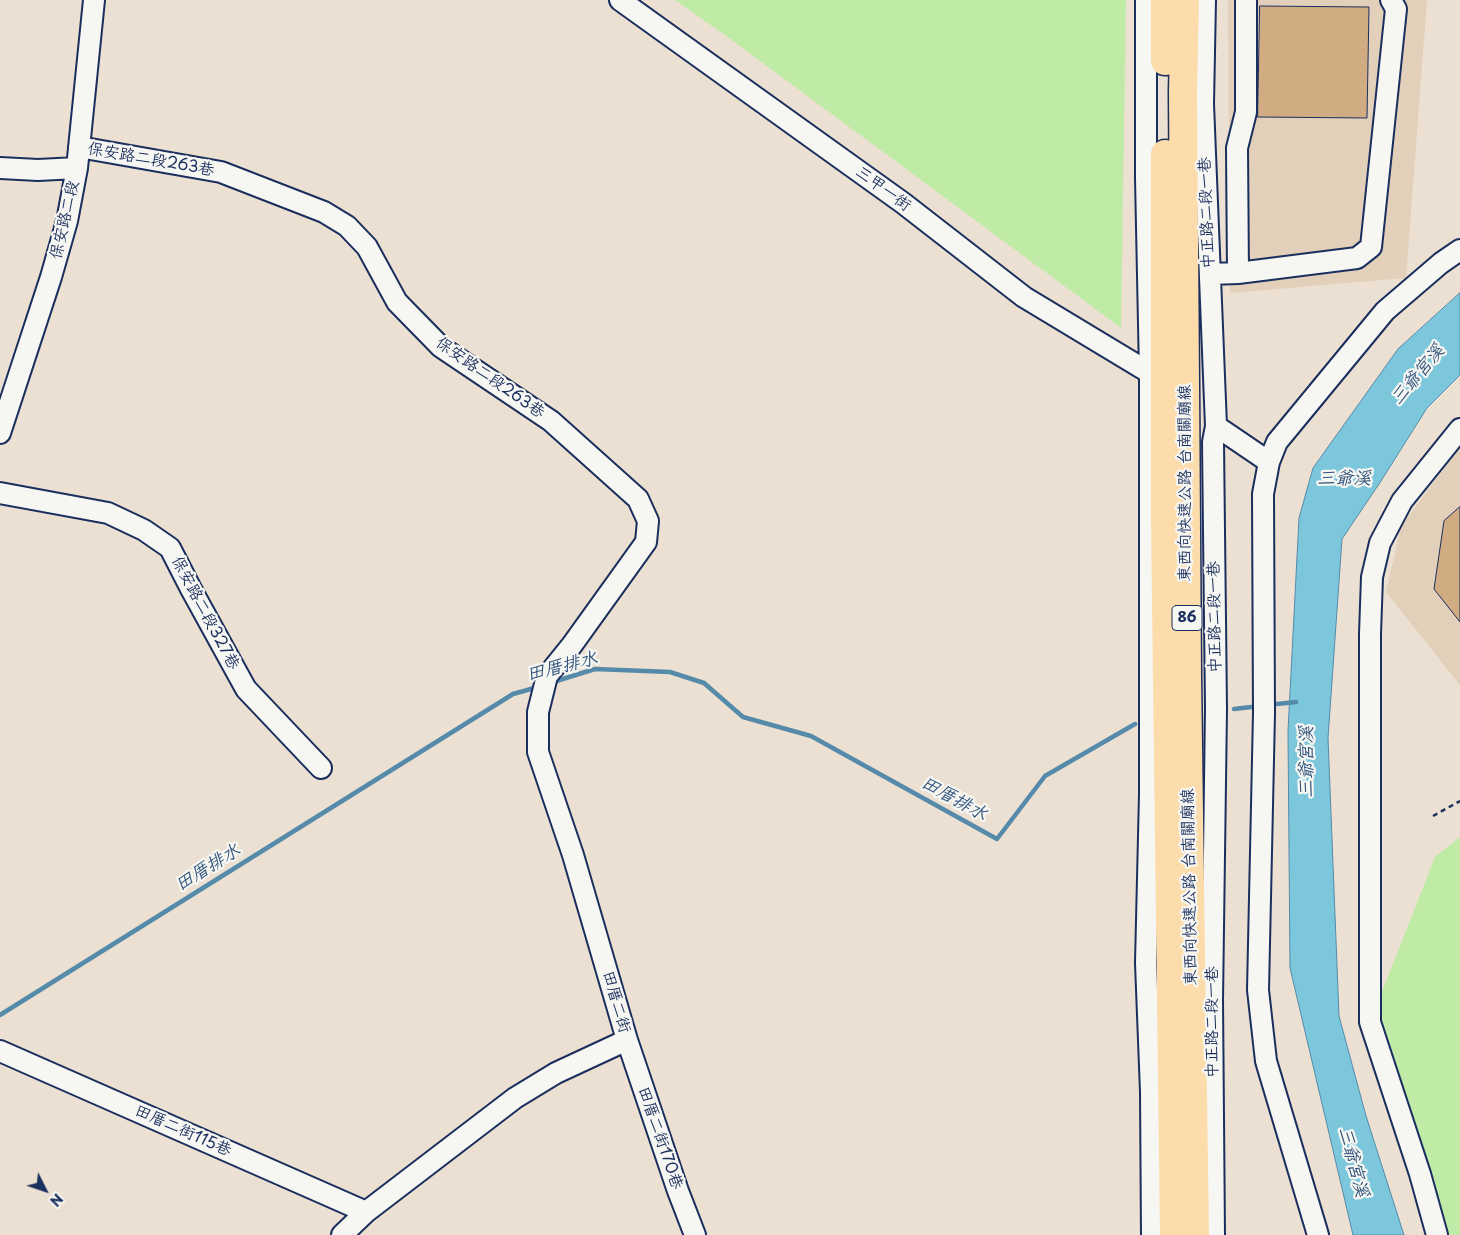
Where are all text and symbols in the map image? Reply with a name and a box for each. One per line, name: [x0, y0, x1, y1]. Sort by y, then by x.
street label: 保安路二段263巷: [86, 139, 216, 181]
street label: 中正路二段一巷: [1195, 157, 1219, 269]
street label: 三甲一街: [851, 162, 915, 216]
street label: 保安路二段: [47, 179, 83, 261]
street label: 保安路二段263巷: [432, 333, 548, 423]
water label: 三爺宮溪: [1387, 340, 1449, 410]
street label: 東西向快速公路 台南關廟線: [1176, 384, 1196, 582]
water label: 三爺溪: [1317, 468, 1371, 490]
street label: 保安路二段327巷: [167, 553, 243, 673]
street label: 中正路二段一巷: [1204, 561, 1226, 673]
road number: 86: [1172, 606, 1202, 630]
water label: 田厝排水: [524, 648, 600, 686]
water label: 三爺宮溪: [1296, 726, 1318, 798]
water label: 田厝排水: [917, 772, 991, 826]
street label: 東西向快速公路 台南關廟線: [1179, 788, 1201, 986]
water label: 田厝排水: [172, 840, 244, 896]
street label: 中正路二段一巷: [1203, 966, 1223, 1078]
street label: 田厝二街: [598, 969, 634, 1035]
street label: 田厝二街170巷: [633, 1084, 687, 1192]
street label: 田厝二街115巷: [132, 1101, 234, 1161]
water label: 三爺宮溪: [1333, 1124, 1373, 1200]
north arrow: [20, 1165, 70, 1215]
text: N: [45, 1189, 68, 1211]

